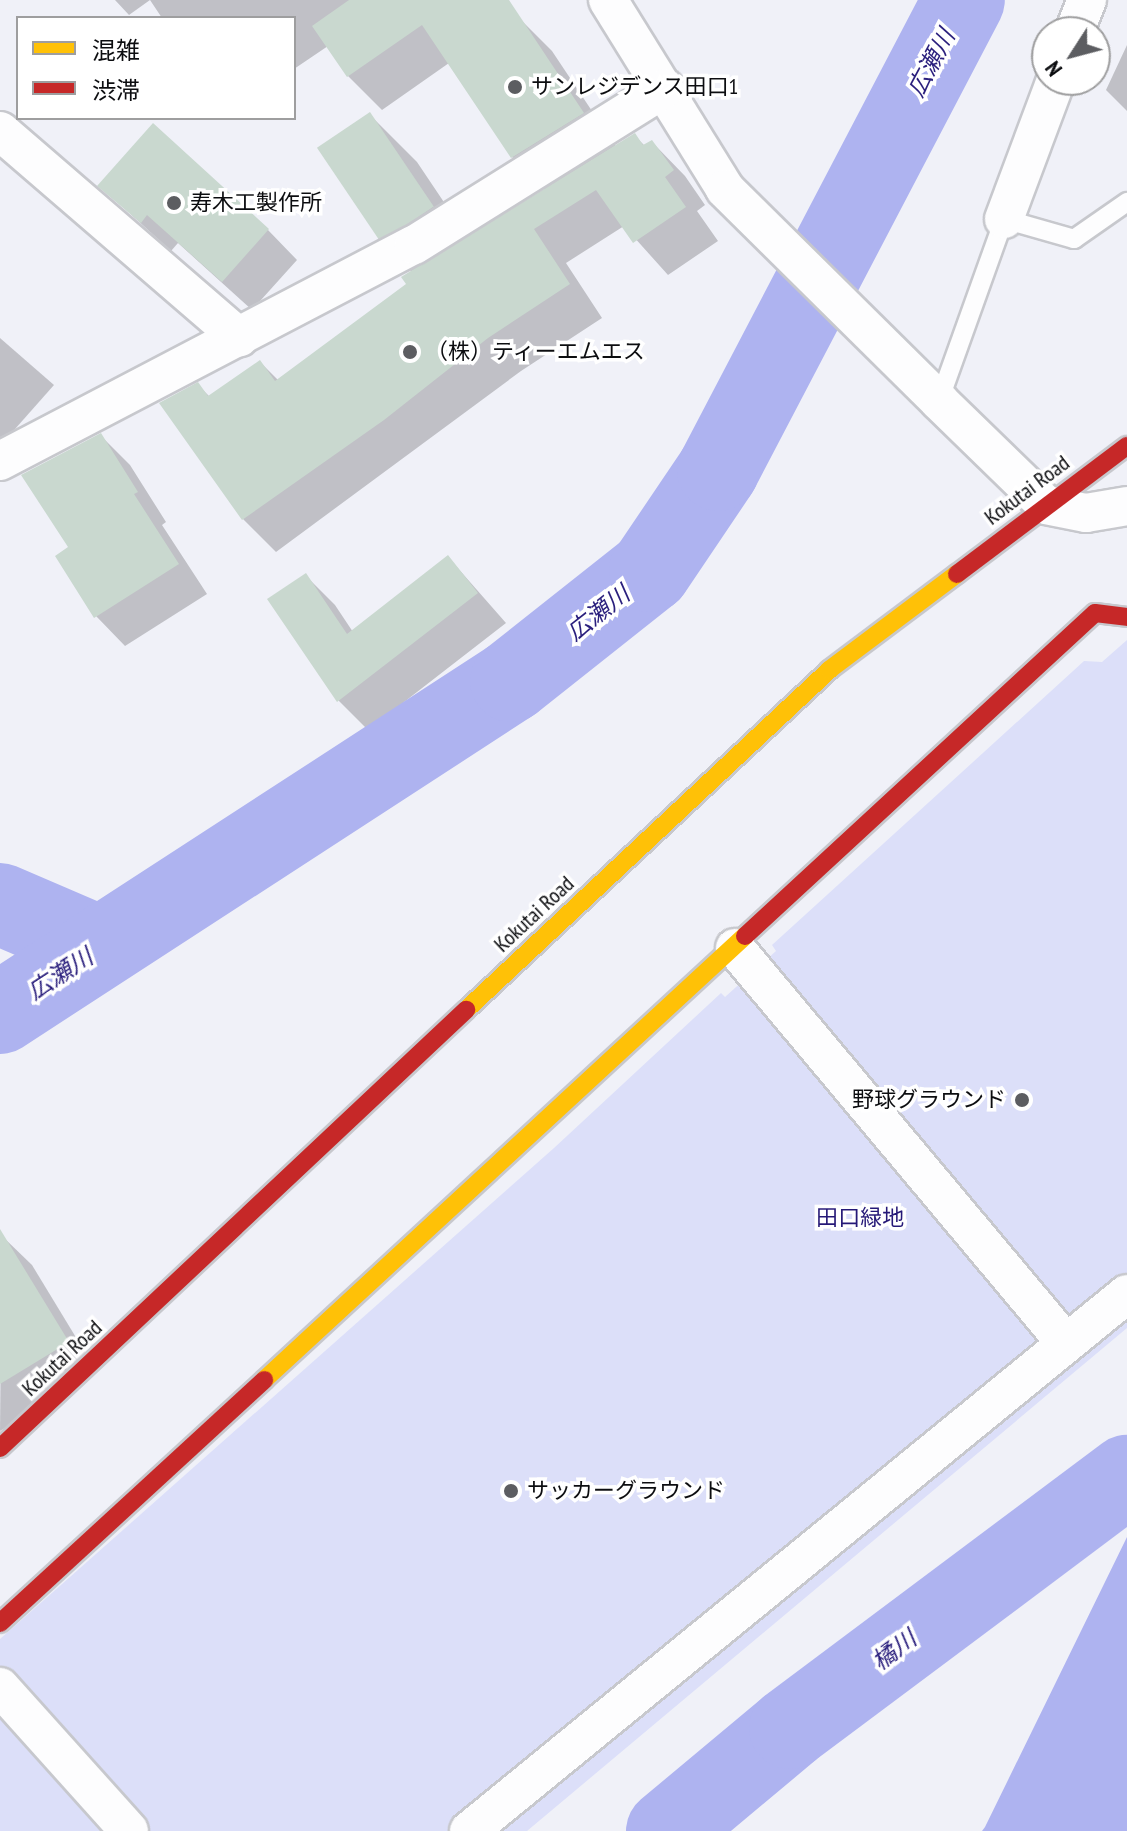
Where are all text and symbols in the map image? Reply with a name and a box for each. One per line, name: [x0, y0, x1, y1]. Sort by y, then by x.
legend: [16, 16, 296, 120]
north arrow: [1031, 16, 1111, 96]
water label: 広瀬川: [901, 24, 961, 102]
text: 混雑: [92, 35, 140, 66]
text: N: [1038, 56, 1068, 82]
place label: サンレジデンス田口1: [531, 74, 739, 100]
text: 渋滞: [92, 75, 140, 106]
marker: サンレジデンス田口1: [506, 78, 524, 96]
place label: 寿木工製作所: [190, 190, 322, 216]
marker: 寿木工製作所: [165, 194, 183, 212]
place label: （株）ティーエムエス: [426, 339, 646, 365]
marker: （株）ティーエムエス: [401, 343, 419, 361]
street label: Kokutai Road: [979, 450, 1075, 530]
water label: 広瀬川: [561, 579, 635, 647]
street label: Kokutai Road: [489, 870, 579, 958]
water label: 広瀬川: [22, 942, 98, 1006]
place label: 野球グラウンド: [852, 1087, 1006, 1113]
marker: 野球グラウンド: [1013, 1091, 1031, 1109]
park label: 田口緑地: [816, 1205, 904, 1231]
street label: Kokutai Road: [17, 1314, 107, 1402]
place label: サッカーグラウンド: [527, 1478, 725, 1504]
marker: サッカーグラウンド: [502, 1482, 520, 1500]
water label: 橘川: [866, 1624, 922, 1676]

